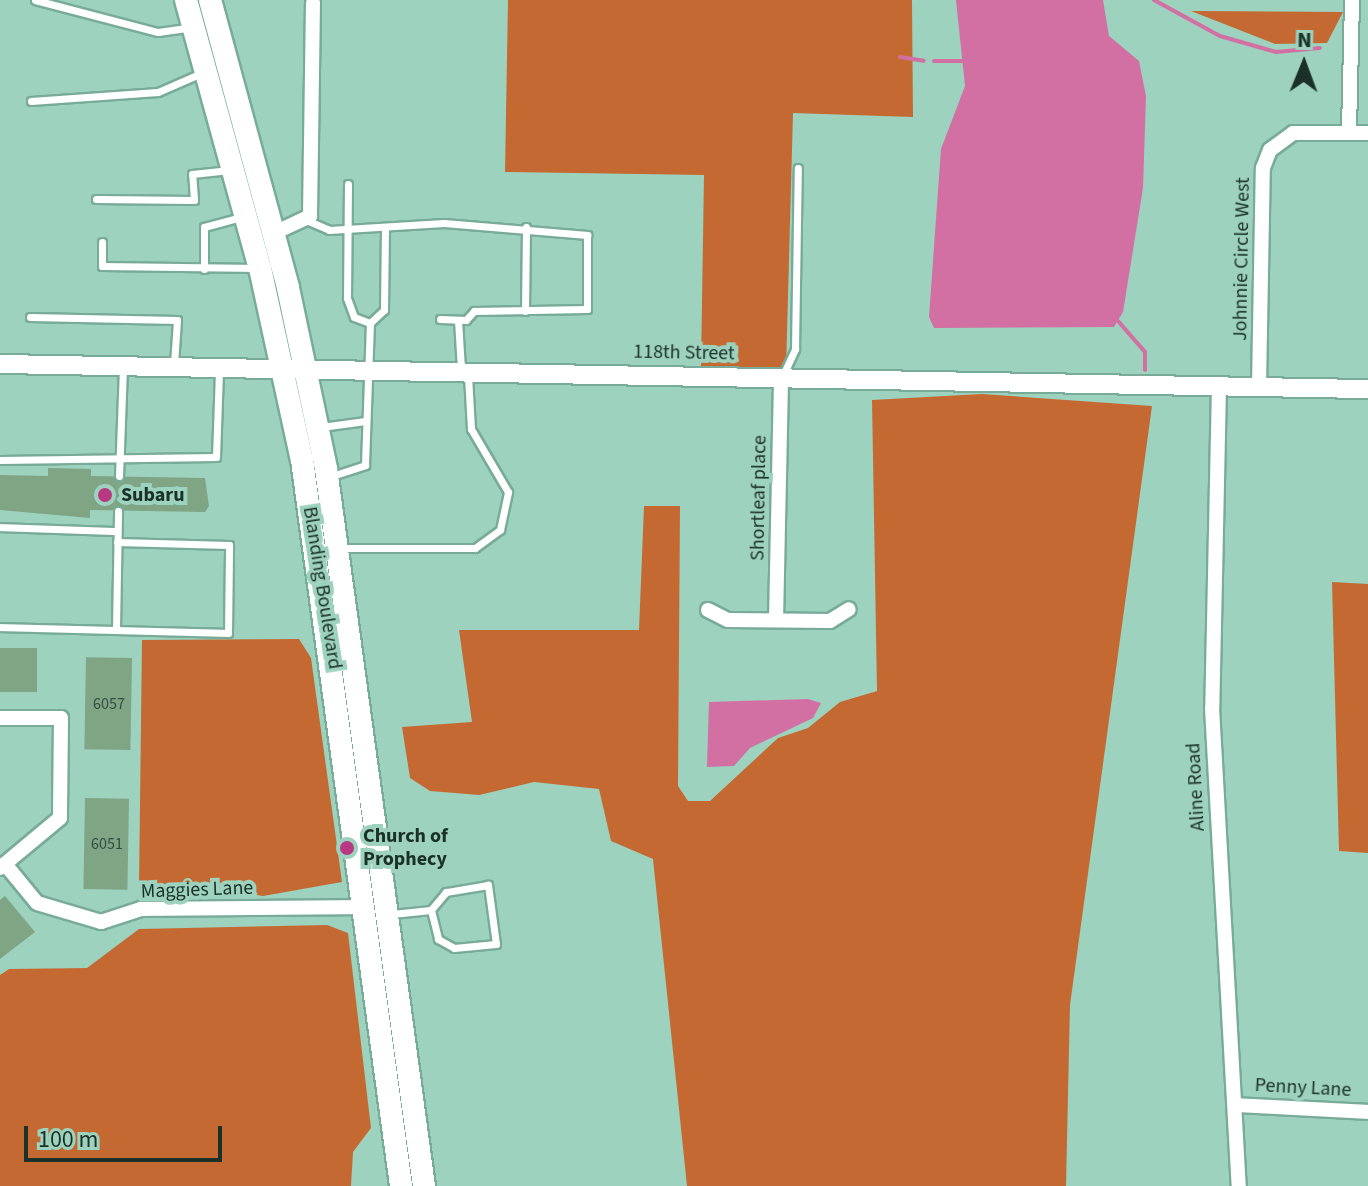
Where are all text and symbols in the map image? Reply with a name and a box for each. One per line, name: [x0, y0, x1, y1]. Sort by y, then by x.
north arrow: [1264, 24, 1344, 104]
text: N: [1297, 24, 1312, 56]
street label: Johnnie Circle West: [1229, 177, 1255, 341]
street label: 118th Street: [633, 340, 735, 366]
street label: Shortleaf place: [746, 435, 772, 561]
place label: Subaru: [121, 483, 185, 507]
marker: Subaru: [96, 486, 114, 504]
street label: Blanding Boulevard: [297, 505, 347, 671]
house number: 6057: [93, 694, 125, 714]
street label: Aline Road: [1182, 742, 1210, 832]
place label: Church of Prophecy: [363, 824, 448, 871]
house number: 6051: [91, 834, 123, 854]
marker: Church of Prophecy: [338, 839, 356, 857]
street label: Maggies Lane: [140, 876, 254, 904]
street label: Penny Lane: [1254, 1073, 1352, 1103]
scale bar: [28, 1110, 226, 1160]
text: 100 m: [38, 1122, 98, 1157]

